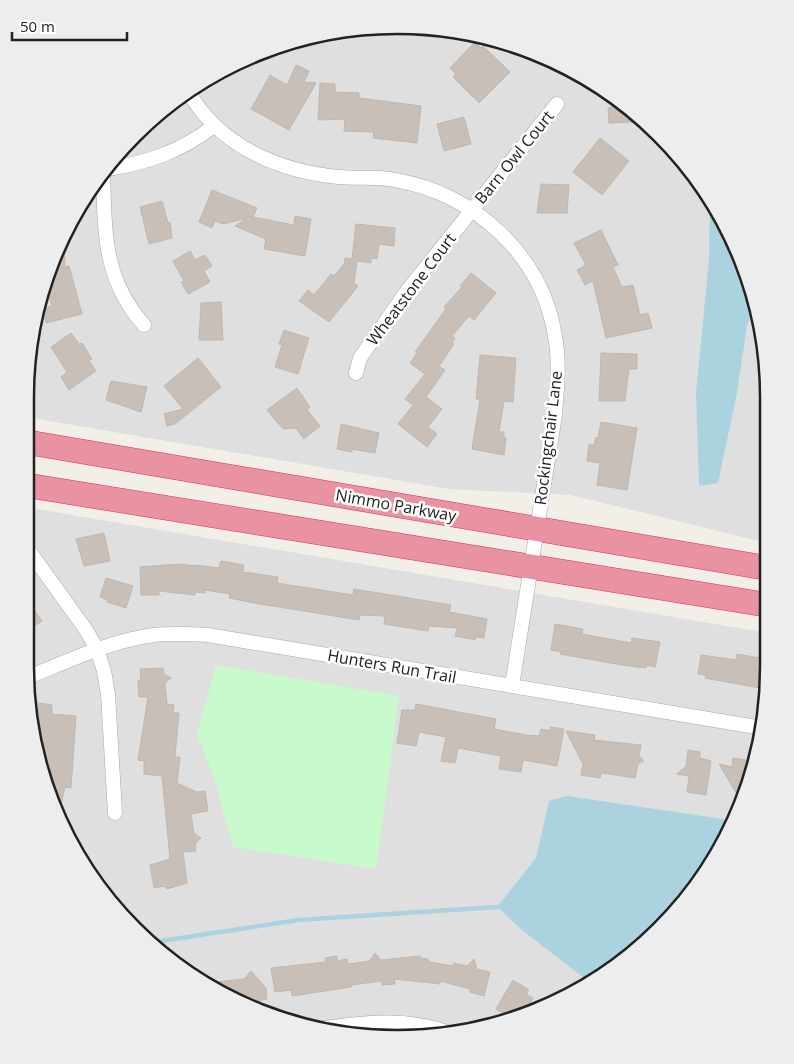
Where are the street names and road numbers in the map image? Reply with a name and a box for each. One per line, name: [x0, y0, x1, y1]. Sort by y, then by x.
street label: Barn Owl Court: [469, 105, 559, 208]
street label: Wheatstone Court: [361, 228, 461, 350]
street label: Rockingchair Lane: [529, 370, 567, 506]
street label: Nimmo Parkway: [334, 484, 459, 527]
street label: Hunters Run Trail: [326, 644, 458, 688]

